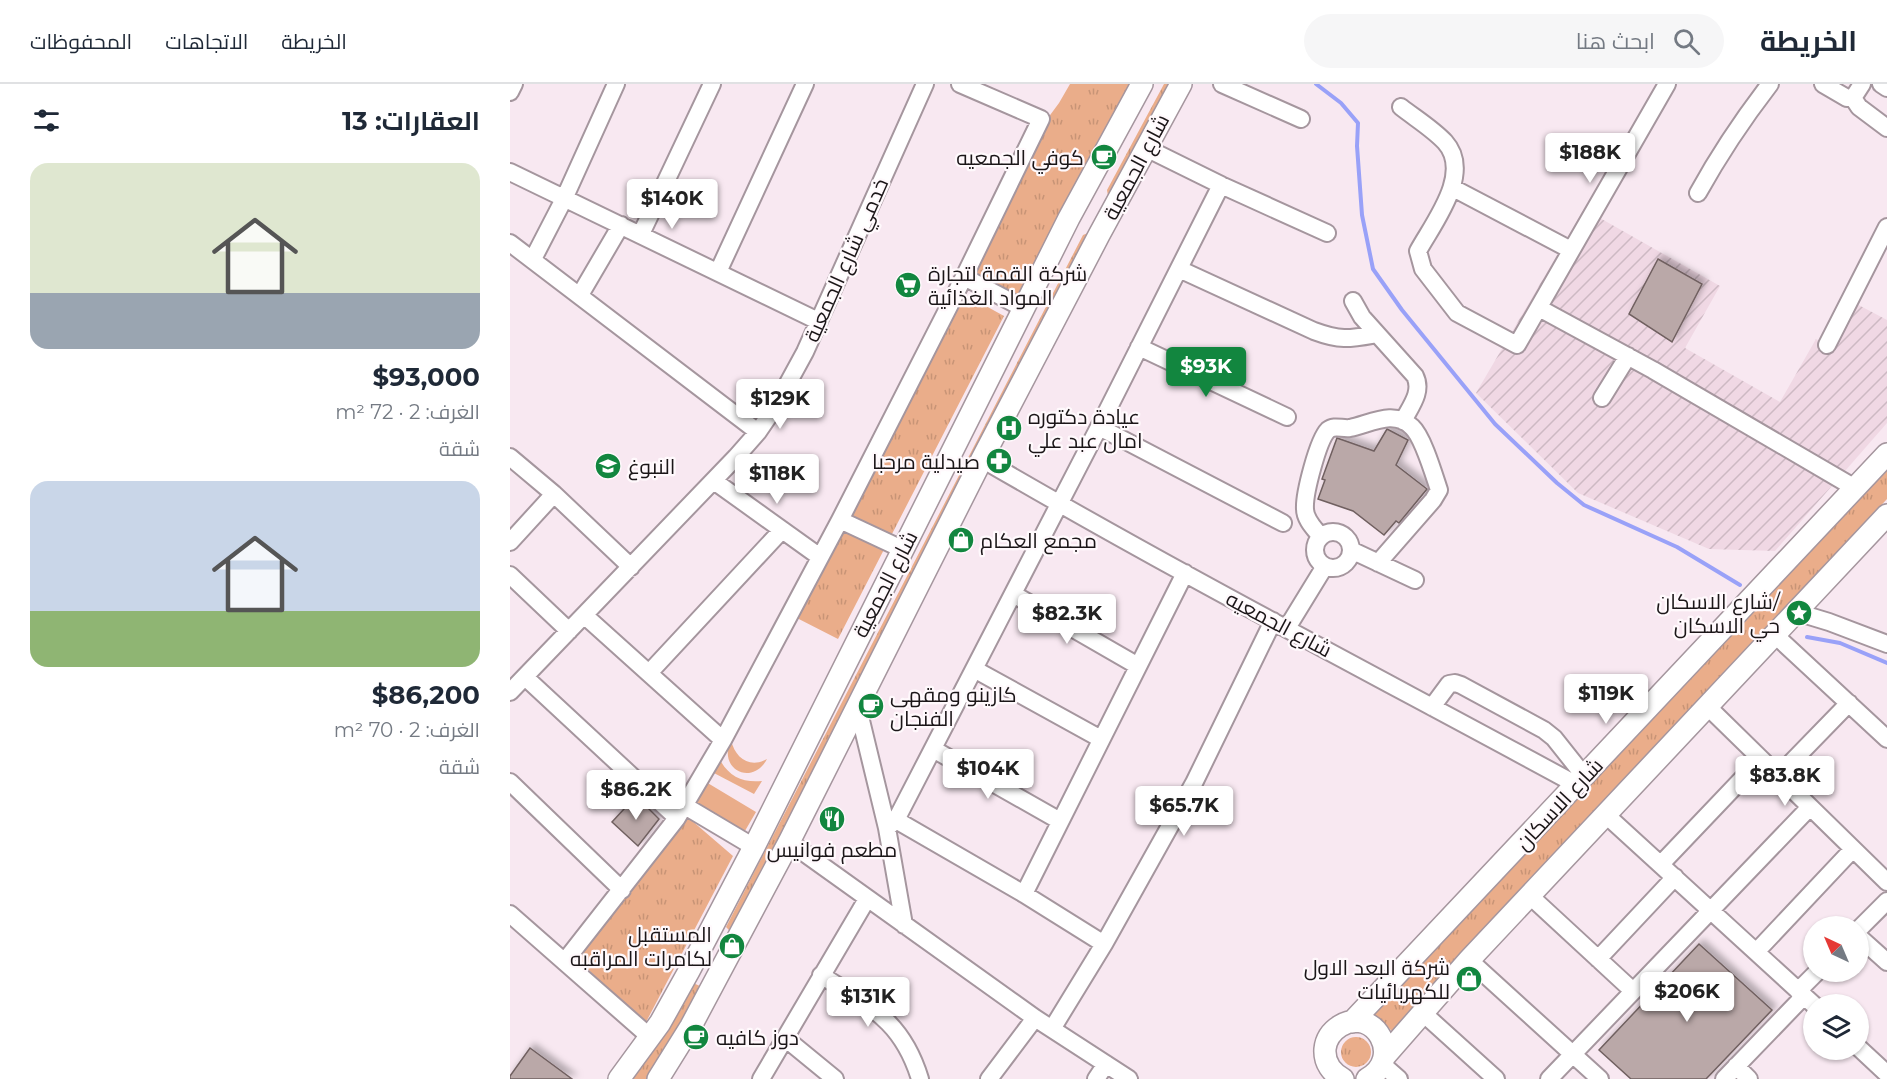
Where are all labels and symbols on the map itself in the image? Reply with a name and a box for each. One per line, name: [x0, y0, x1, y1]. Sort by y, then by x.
street label: شارع الجمعية: [1098, 110, 1176, 225]
pin: $188K: [1548, 133, 1632, 184]
cafe icon: كوفي الجمعيه: [1089, 142, 1119, 172]
place label: كوفي الجمعيه: [956, 145, 1084, 174]
street label: خدمي شارع الجمعية: [799, 174, 897, 347]
pin: $140K: [630, 179, 714, 230]
place label: شركة القمة لتجارة المواد الغذائية: [928, 261, 1087, 310]
supermarket icon: شركة القمة لتجارة المواد الغذائية: [893, 270, 923, 300]
pin: $93K: [1170, 347, 1242, 398]
pin: $129K: [738, 379, 822, 430]
place label: عيادة دكتوره امال عبد علي: [1028, 404, 1143, 457]
hospital icon: عيادة دكتوره امال عبد علي: [994, 413, 1024, 443]
pharmacy icon: صيدلية مرحبا: [984, 446, 1014, 476]
place label: صيدلية مرحبا: [872, 449, 980, 474]
school or university icon: النبوغ: [593, 451, 623, 481]
place label: النبوغ: [628, 454, 676, 481]
pin: $118K: [735, 454, 819, 505]
shop icon: مجمع العكام: [946, 525, 976, 555]
street label: شارع الجمعية: [848, 527, 924, 642]
place label: مجمع العكام: [980, 528, 1097, 555]
street label: شارع الجمعيه: [1221, 586, 1336, 664]
place label: شارع الاسكان/ حي الاسكان: [1656, 589, 1781, 642]
pin: $82.3K: [1018, 594, 1116, 645]
place icon: شارع الاسكان/ حي الاسكان: [1784, 598, 1814, 628]
pin: $119K: [1564, 674, 1648, 725]
place label: كازينو ومقهى الفنجان: [890, 682, 1017, 732]
cafe icon: كازينو ومقهى الفنجان: [856, 691, 886, 721]
pin: $104K: [946, 749, 1030, 800]
street label: شارع الاسكان: [1510, 753, 1609, 857]
pin: $83.8K: [1736, 756, 1834, 807]
pin: $86.2K: [587, 770, 685, 821]
pin: $65.7K: [1135, 786, 1233, 837]
restaurant icon: مطعم فوانيس: [817, 804, 847, 834]
place label: مطعم فوانيس: [767, 837, 897, 864]
north arrow: [1803, 916, 1869, 982]
place label: المستقبل لكامرات المراقبه: [570, 922, 712, 971]
shop icon: المستقبل لكامرات المراقبه: [717, 931, 747, 961]
place label: شركة البعد الاول للكهربائيات: [1304, 955, 1450, 1005]
shop icon: شركة البعد الاول للكهربائيات: [1454, 964, 1484, 994]
pin: $206K: [1645, 972, 1729, 1023]
pin: $131K: [826, 977, 910, 1028]
cafe icon: دوز كافيه: [681, 1022, 711, 1052]
place label: دوز كافيه: [716, 1025, 799, 1050]

